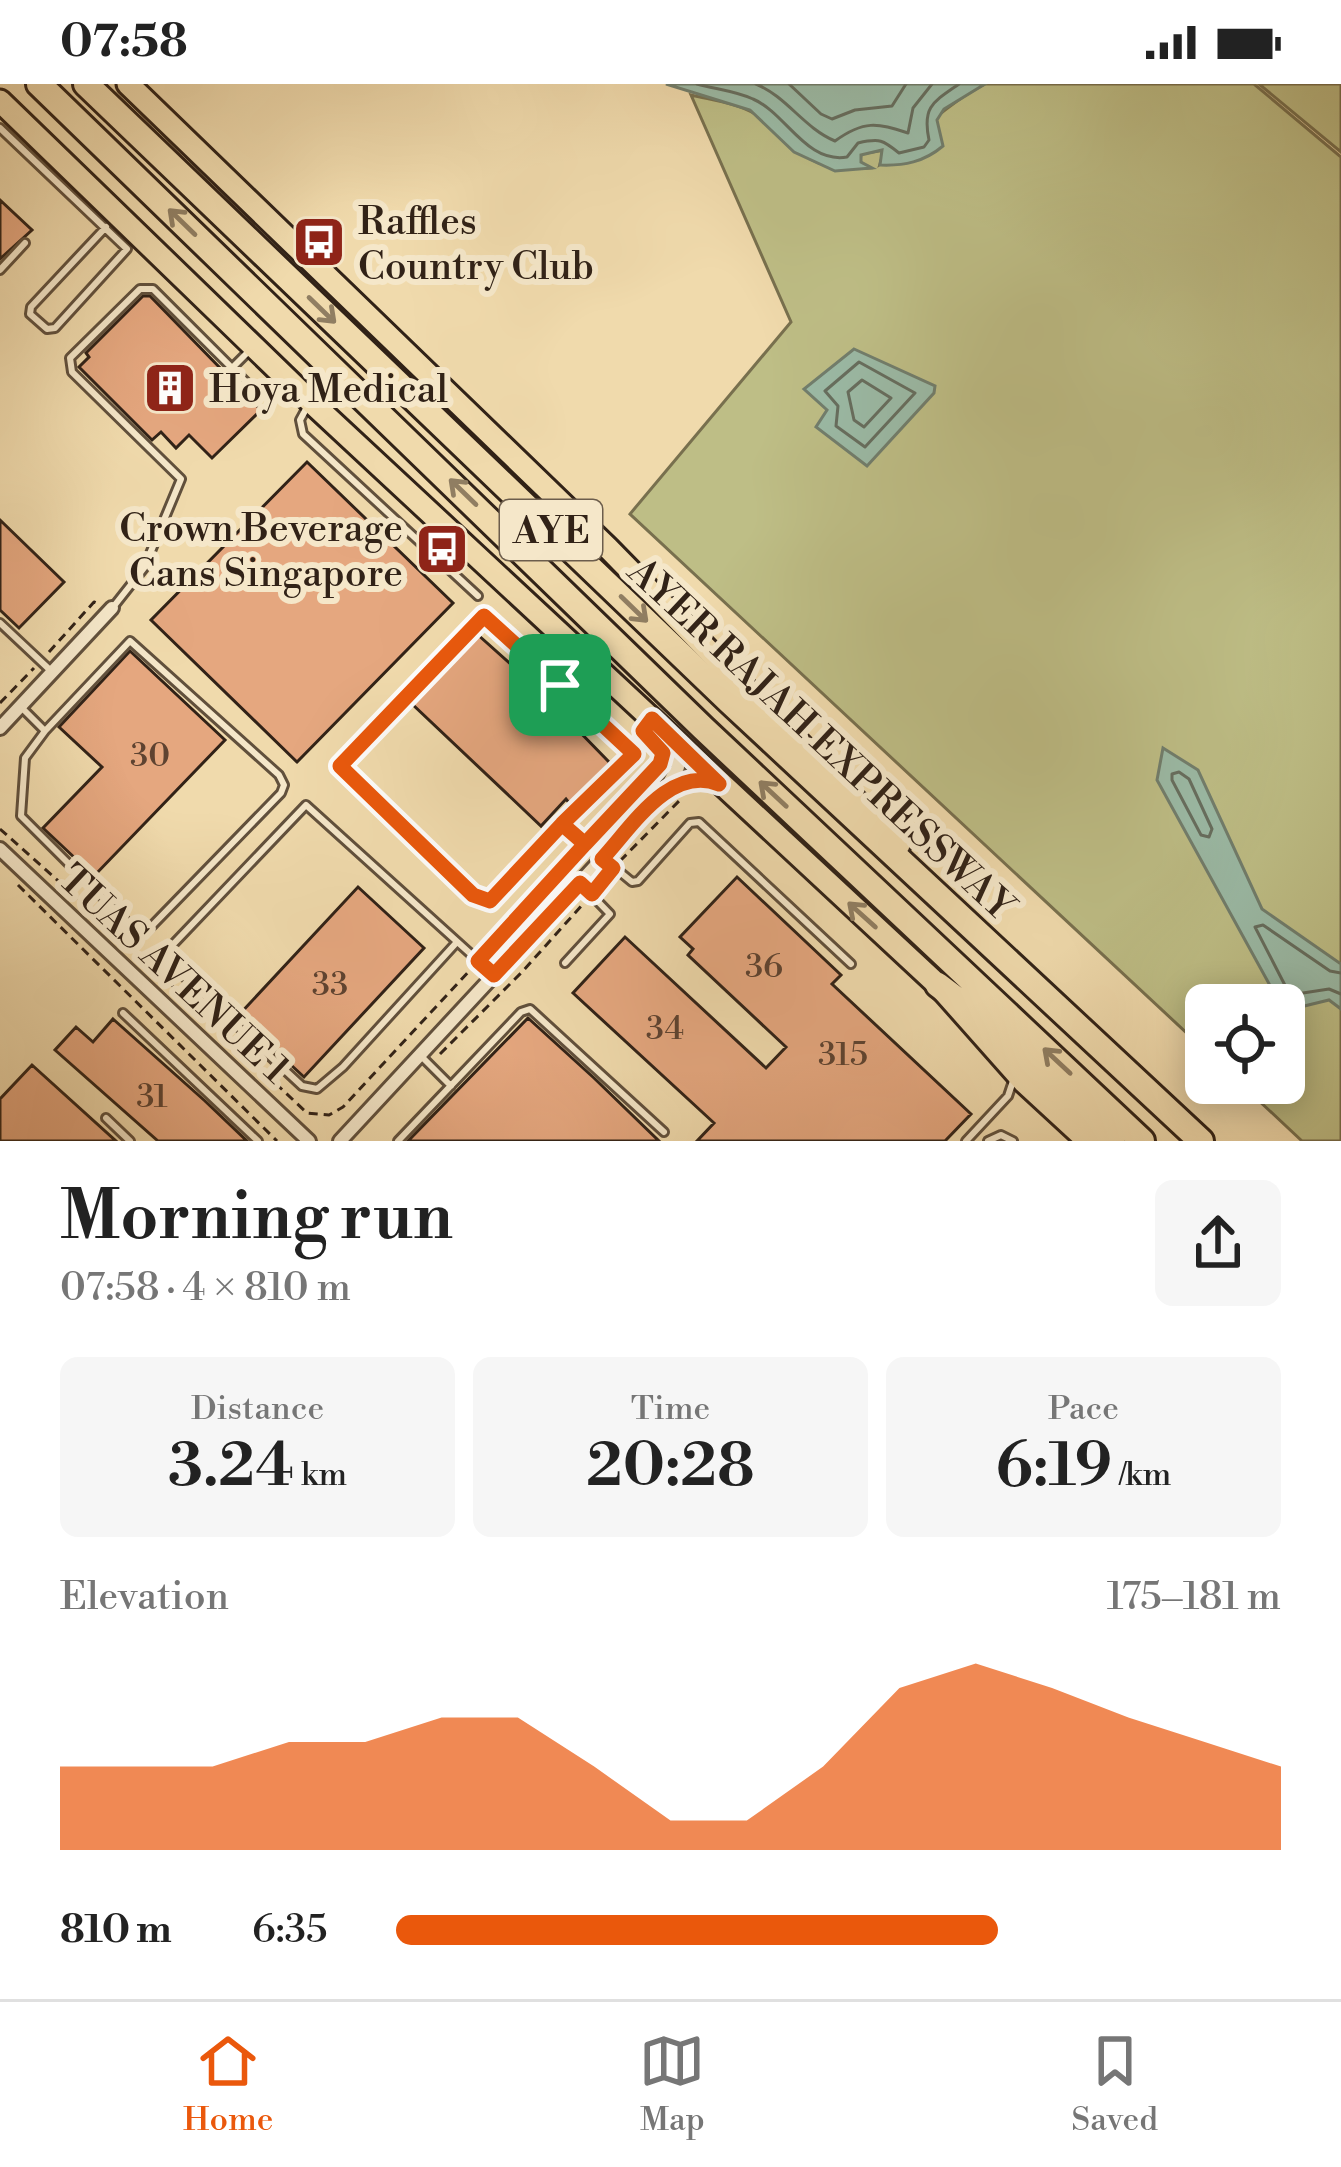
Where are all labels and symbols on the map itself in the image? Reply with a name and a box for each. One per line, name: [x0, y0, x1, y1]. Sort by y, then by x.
place label: Raffles Country Club: [358, 198, 594, 292]
one-way arrow: [168, 208, 197, 236]
bus stop icon: Raffles Country Club: [291, 214, 347, 270]
one-way arrow: [307, 296, 336, 324]
building icon: Hoya Medical: [142, 360, 198, 416]
place label: Hoya Medical: [209, 366, 448, 415]
one-way arrow: [449, 479, 478, 507]
road number: AYE: [500, 500, 602, 560]
place label: Crown Beverage Cans Singapore: [119, 505, 403, 599]
bus stop icon: Crown Beverage Cans Singapore: [414, 521, 470, 577]
street label: AYER RAJAH EXPRESSWAY: [616, 547, 1025, 933]
one-way arrow: [619, 595, 648, 623]
pin: [509, 634, 611, 736]
house number: 30: [130, 736, 170, 777]
one-way arrow: [758, 780, 788, 808]
street label: TUAS AVENUE 1: [47, 855, 299, 1095]
one-way arrow: [848, 902, 878, 930]
house number: 36: [745, 947, 783, 988]
house number: 33: [312, 965, 348, 1006]
house number: 34: [646, 1009, 684, 1050]
house number: 315: [818, 1035, 868, 1076]
one-way arrow: [1042, 1047, 1072, 1075]
house number: 31: [136, 1077, 168, 1118]

